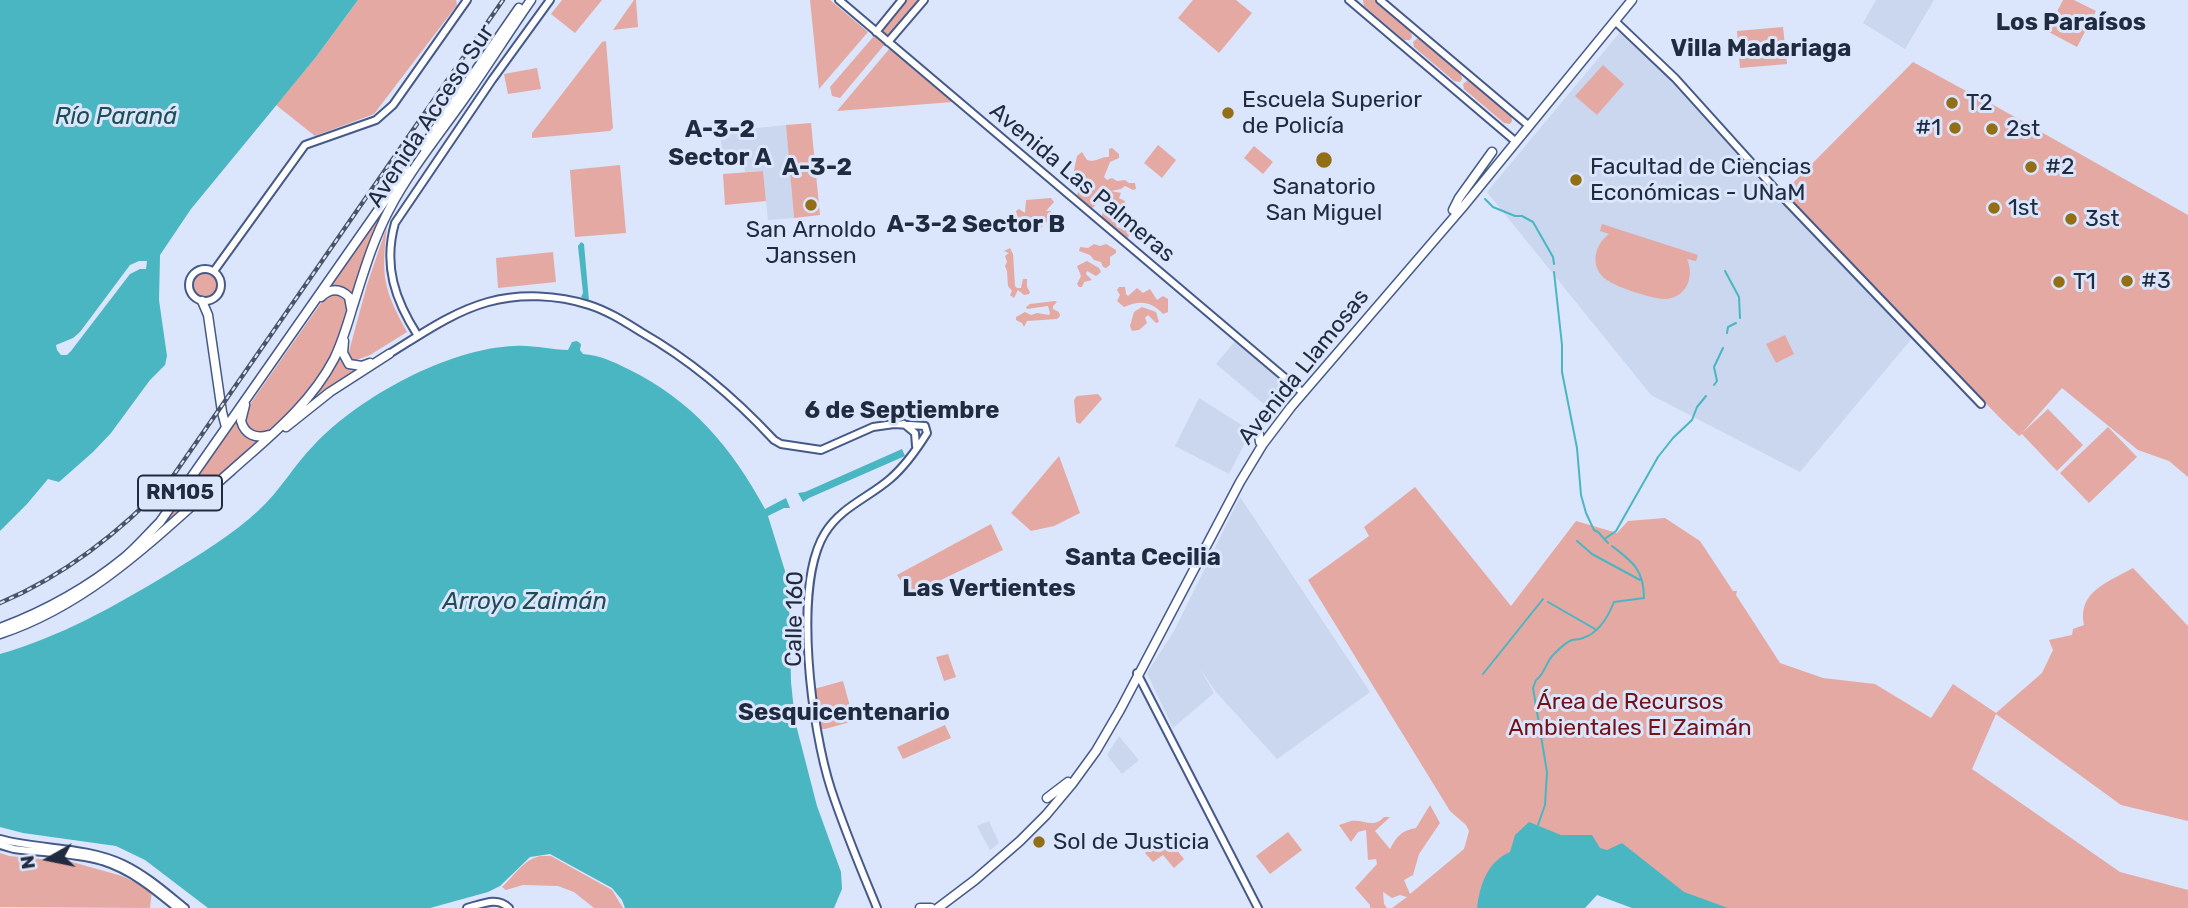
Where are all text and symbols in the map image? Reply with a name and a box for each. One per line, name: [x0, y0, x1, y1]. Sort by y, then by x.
district label: Los Paraísos: [1996, 9, 2146, 37]
street label: Avenida Acceso Sur: [362, 19, 500, 213]
district label: Villa Madariaga: [1671, 35, 1851, 63]
place label: Escuela Superior de Policía: [1242, 86, 1422, 140]
place label: T2: [1966, 89, 1993, 117]
marker: T2: [1944, 95, 1960, 111]
street label: Avenida Las Palmeras: [984, 97, 1180, 269]
water label: Río Paraná: [55, 103, 177, 131]
marker: Escuela Superior de Policía: [1220, 105, 1236, 121]
place label: #1: [1915, 114, 1941, 142]
place label: 2st: [2006, 115, 2040, 143]
district label: A-3-2 Sector A: [668, 116, 772, 172]
marker: #1: [1947, 120, 1963, 136]
marker: 2st: [1984, 121, 2000, 137]
marker: Sanatorio San Miguel: [1314, 150, 1334, 170]
place label: Facultad de Ciencias Económicas - UNaM: [1590, 153, 1811, 207]
place label: #2: [2045, 153, 2075, 181]
district label: A-3-2: [782, 154, 852, 182]
marker: #2: [2023, 159, 2039, 175]
marker: Facultad de Ciencias Económicas - UNaM: [1568, 172, 1584, 188]
place label: Sanatorio San Miguel: [1266, 173, 1382, 227]
place label: 1st: [2008, 194, 2039, 222]
marker: San Arnoldo Janssen: [803, 197, 819, 213]
marker: 1st: [1986, 200, 2002, 216]
place label: 3st: [2085, 205, 2120, 233]
district label: A-3-2 Sector B: [887, 211, 1065, 239]
marker: 3st: [2063, 211, 2079, 227]
place label: San Arnoldo Janssen: [746, 216, 876, 270]
place label: #3: [2141, 267, 2171, 295]
place label: T1: [2073, 268, 2096, 296]
marker: #3: [2119, 273, 2135, 289]
marker: T1: [2051, 274, 2067, 290]
street label: Avenida Llamosas: [1233, 284, 1375, 450]
district label: 6 de Septiembre: [805, 397, 999, 425]
road number: RN105: [138, 476, 222, 510]
district label: Santa Cecilia: [1065, 544, 1221, 572]
street label: Calle 160: [780, 571, 810, 667]
district label: Las Vertientes: [902, 575, 1076, 603]
water label: Arroyo Zaimán: [443, 588, 607, 616]
park label: Área de Recursos Ambientales El Zaimán: [1508, 688, 1752, 742]
district label: Sesquicentenario: [738, 699, 950, 727]
north arrow: [14, 824, 84, 894]
place label: Sol de Justicia: [1053, 828, 1209, 856]
marker: Sol de Justicia: [1031, 834, 1047, 850]
text: N: [15, 854, 40, 871]

